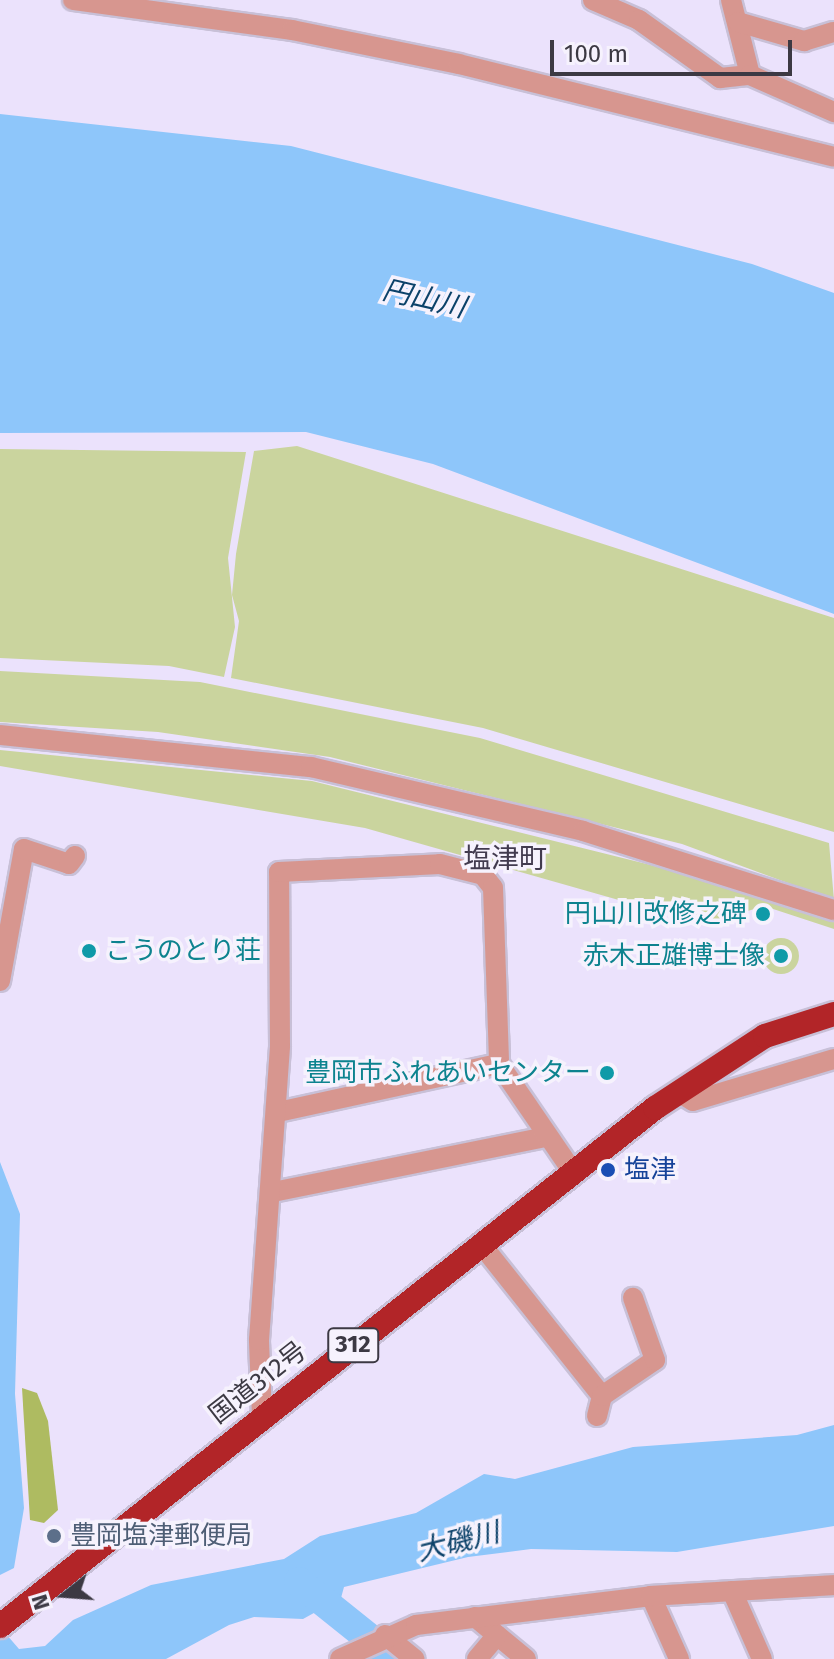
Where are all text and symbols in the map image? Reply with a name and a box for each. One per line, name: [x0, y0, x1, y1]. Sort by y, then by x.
scale bar: [554, 24, 796, 74]
text: 100 m: [564, 40, 628, 68]
water label: 円山川: [379, 273, 469, 325]
district label: 塩津町: [463, 842, 547, 876]
place label: 円山川改修之碑: [565, 898, 747, 930]
marker: 円山川改修之碑: [754, 905, 772, 923]
place label: こうのとり荘: [105, 935, 261, 967]
place label: 赤木正雄博士像: [583, 940, 765, 972]
marker: こうのとり荘: [80, 942, 98, 960]
marker: 赤木正雄博士像: [772, 947, 790, 965]
place label: 豊岡市ふれあいセンター: [305, 1057, 591, 1089]
marker: 豊岡市ふれあいセンター: [598, 1064, 616, 1082]
place label: 塩津: [624, 1154, 676, 1186]
marker: 塩津: [599, 1161, 617, 1179]
road number: 312: [327, 1325, 379, 1365]
street label: 国道312号: [203, 1335, 313, 1431]
water label: 大磯川: [413, 1516, 503, 1568]
place label: 豊岡塩津郵便局: [70, 1520, 252, 1552]
marker: 豊岡塩津郵便局: [45, 1527, 63, 1545]
north arrow: [24, 1555, 104, 1635]
text: N: [26, 1591, 56, 1613]

